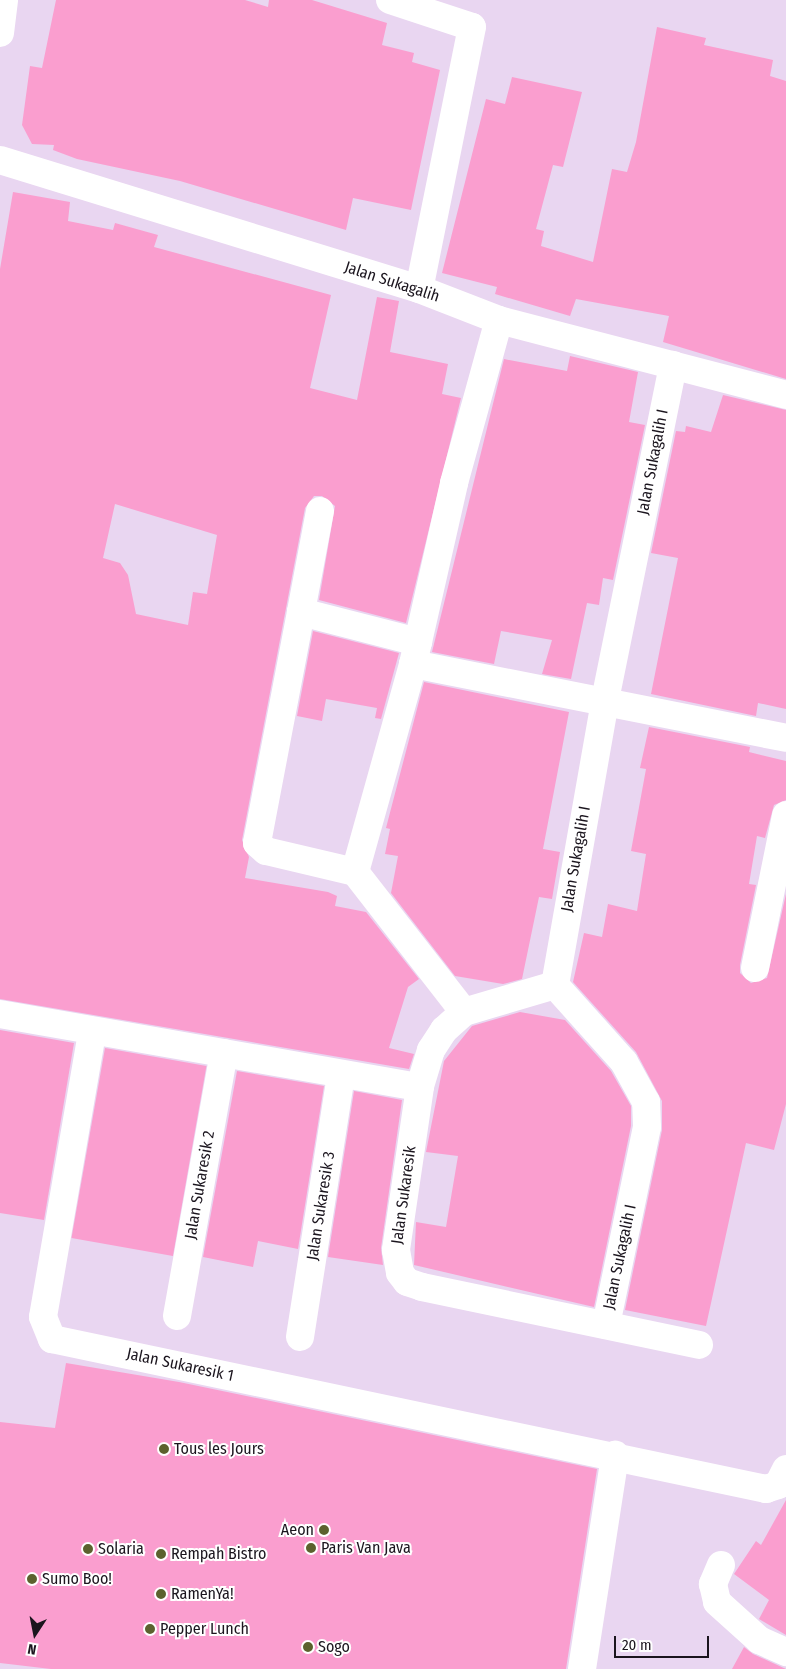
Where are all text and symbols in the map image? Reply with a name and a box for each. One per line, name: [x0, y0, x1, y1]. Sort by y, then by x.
street label: Jalan Sukagalih: [342, 258, 442, 306]
street label: Jalan Sukagalih I: [633, 408, 673, 516]
street label: Jalan Sukagalih I: [557, 805, 595, 913]
street label: Jalan Sukaresik 2: [181, 1129, 219, 1241]
street label: Jalan Sukaresik: [388, 1145, 420, 1245]
street label: Jalan Sukaresik 3: [303, 1150, 339, 1262]
street label: Jalan Sukagalih I: [599, 1203, 641, 1311]
street label: Jalan Sukaresik 1: [125, 1344, 235, 1386]
place label: Tous les Jours: [174, 1439, 264, 1459]
marker: Tous les Jours: [158, 1443, 170, 1455]
place label: Aeon: [281, 1520, 314, 1540]
marker: Aeon: [318, 1524, 330, 1536]
place label: Paris Van Java: [321, 1538, 411, 1558]
place label: Solaria: [98, 1539, 144, 1559]
marker: Paris Van Java: [305, 1542, 317, 1554]
marker: Solaria: [82, 1543, 94, 1555]
place label: Rempah Bistro: [171, 1544, 266, 1564]
marker: Rempah Bistro: [155, 1548, 167, 1560]
place label: Sumo Boo!: [42, 1569, 112, 1589]
marker: Sumo Boo!: [26, 1573, 38, 1585]
place label: RamenYa!: [171, 1584, 234, 1604]
marker: RamenYa!: [155, 1588, 167, 1600]
north arrow: [10, 1609, 60, 1659]
place label: Pepper Lunch: [160, 1619, 249, 1639]
marker: Pepper Lunch: [144, 1623, 156, 1635]
scale bar: [616, 1626, 711, 1658]
text: 20 m: [622, 1636, 652, 1654]
place label: Sogo: [318, 1637, 350, 1657]
text: N: [26, 1640, 38, 1658]
marker: Sogo: [302, 1641, 314, 1653]

